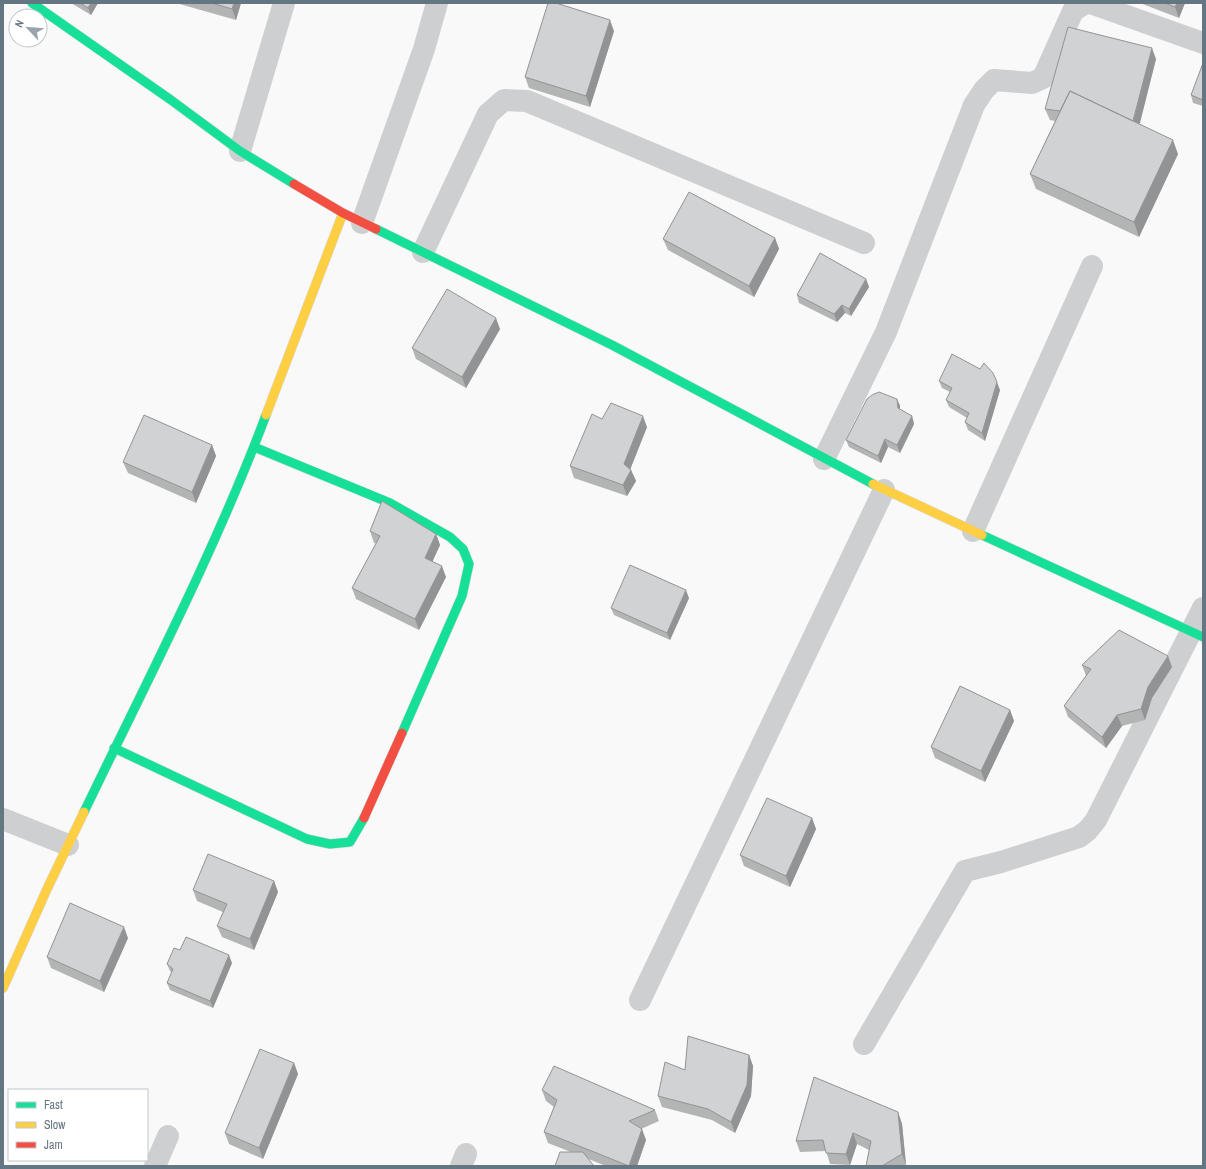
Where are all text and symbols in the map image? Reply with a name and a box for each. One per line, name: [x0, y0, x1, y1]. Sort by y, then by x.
north arrow: [8, 8, 48, 48]
text: N: [11, 18, 27, 30]
legend: [8, 1089, 148, 1161]
text: Fast: [44, 1097, 63, 1113]
text: Slow: [44, 1117, 66, 1133]
text: Jam: [44, 1137, 63, 1153]

